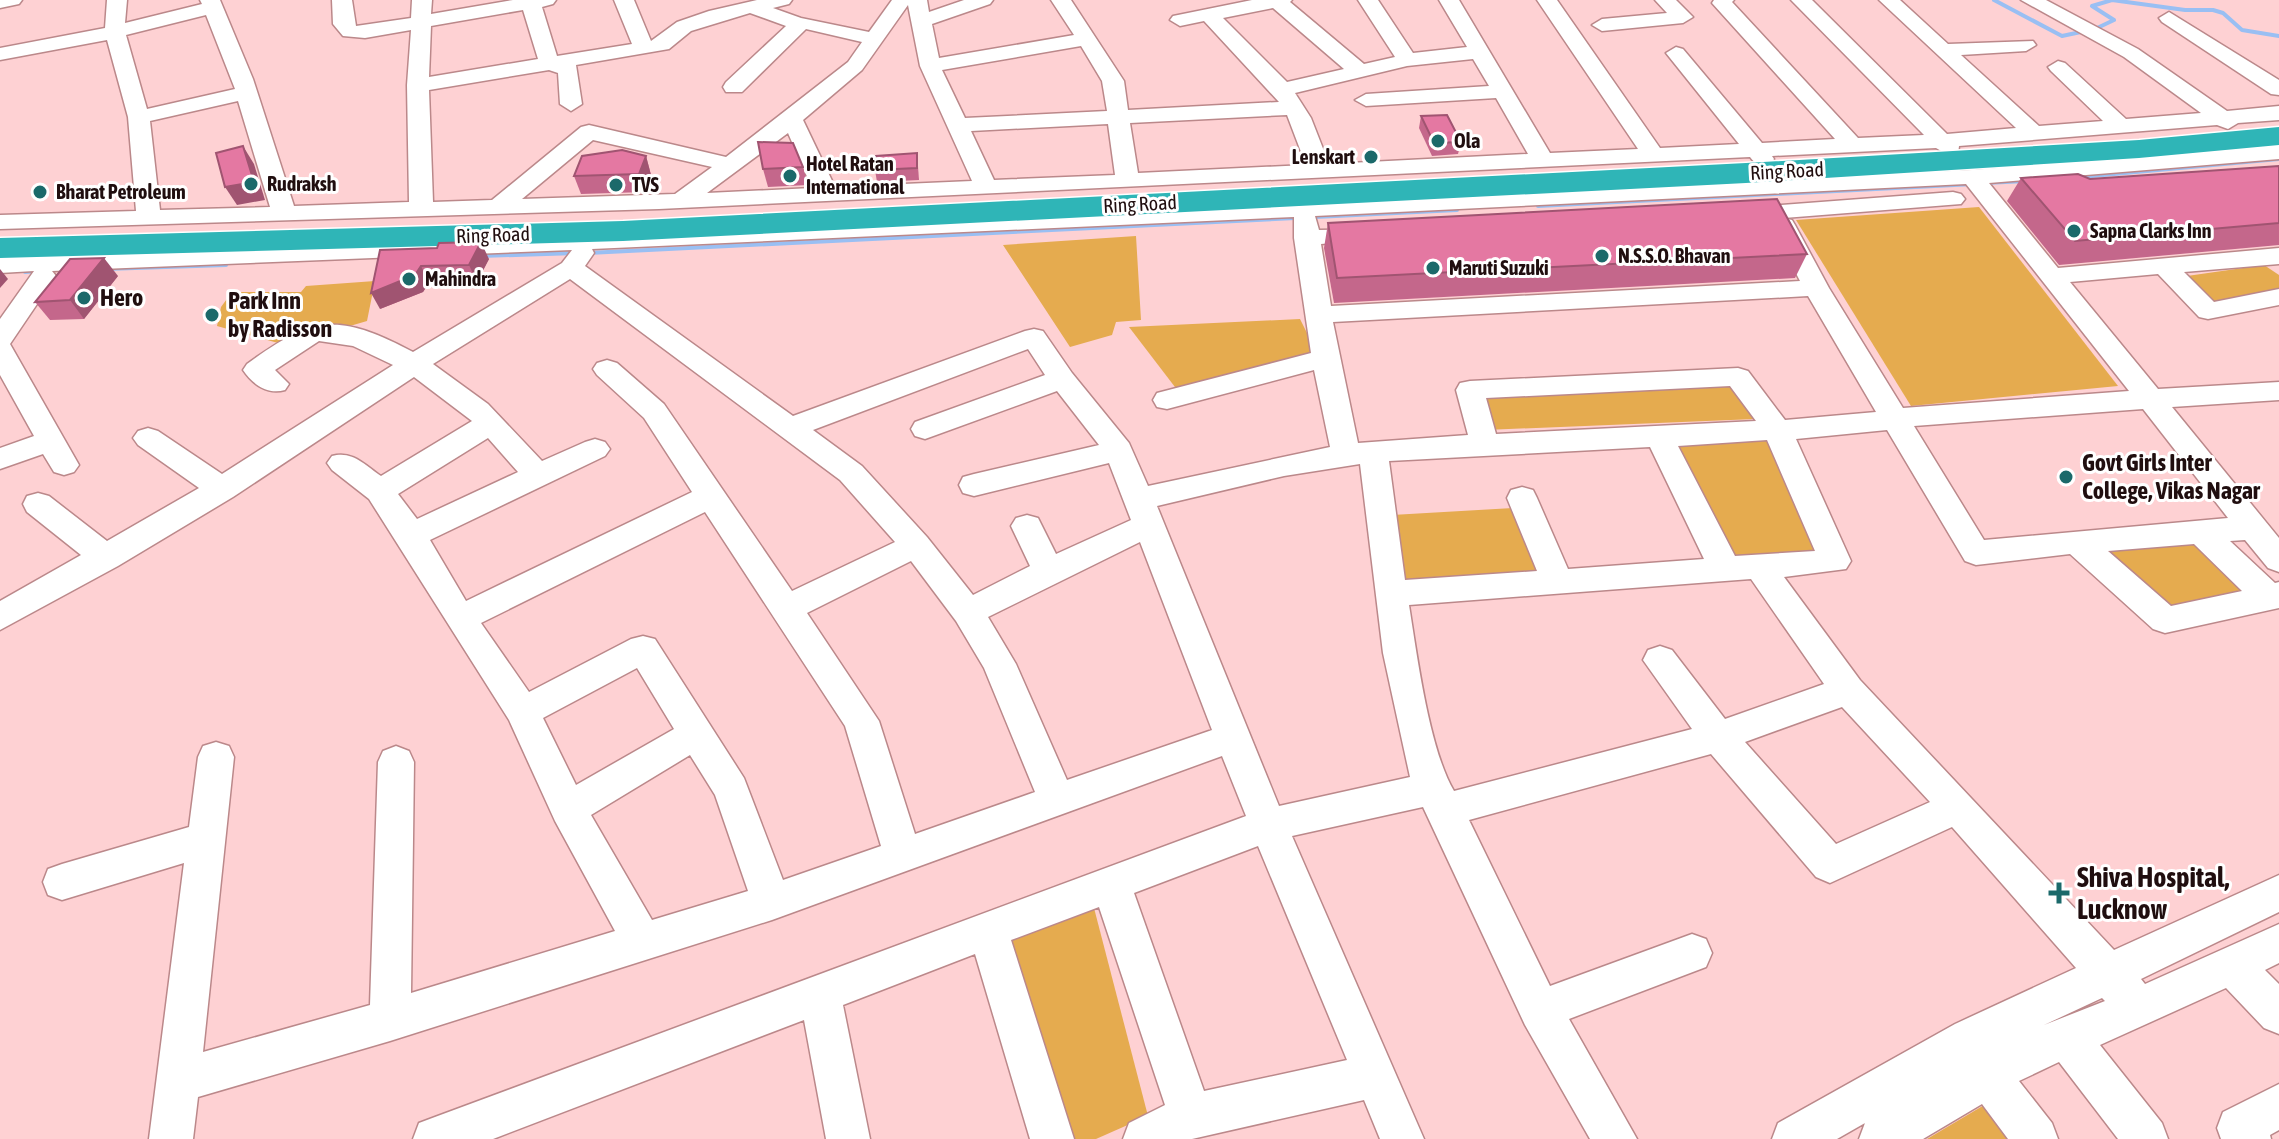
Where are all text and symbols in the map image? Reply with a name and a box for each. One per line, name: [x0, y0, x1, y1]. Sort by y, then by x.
place label: Ola: [1454, 129, 1480, 152]
marker: Ola: [1429, 132, 1447, 150]
place label: Lenskart: [1292, 145, 1355, 168]
marker: Lenskart: [1362, 148, 1380, 166]
place label: Hotel Ratan International: [806, 152, 905, 198]
street label: Ring Road: [1750, 157, 1824, 184]
marker: Hotel Ratan International: [781, 167, 799, 185]
place label: Rudraksh: [267, 172, 337, 195]
place label: TVS: [632, 173, 660, 196]
marker: Rudraksh: [242, 175, 260, 193]
marker: TVS: [607, 176, 625, 194]
place label: Bharat Petroleum: [56, 180, 186, 203]
marker: Bharat Petroleum: [31, 183, 49, 201]
street label: Ring Road: [1103, 190, 1177, 217]
place label: Sapna Clarks Inn: [2090, 219, 2212, 242]
street label: Ring Road: [456, 222, 530, 247]
marker: Sapna Clarks Inn: [2065, 222, 2083, 240]
place label: N.S.S.O. Bhavan: [1618, 244, 1730, 267]
marker: N.S.S.O. Bhavan: [1593, 247, 1611, 265]
place label: Maruti Suzuki: [1449, 256, 1549, 279]
marker: Maruti Suzuki: [1424, 259, 1442, 277]
place label: Mahindra: [425, 267, 496, 290]
marker: Mahindra: [400, 270, 418, 288]
place label: Hero: [100, 284, 143, 311]
place label: Park Inn by Radisson: [228, 287, 332, 342]
marker: Hero: [75, 289, 93, 307]
marker: Park Inn by Radisson: [203, 306, 221, 324]
place label: Govt Girls Inter College, Vikas Nagar: [2082, 449, 2261, 504]
marker: Govt Girls Inter College, Vikas Nagar: [2057, 468, 2075, 486]
place label: Shiva Hospital, Lucknow: [2077, 861, 2229, 925]
marker: Shiva Hospital, Lucknow: [2048, 882, 2070, 904]

